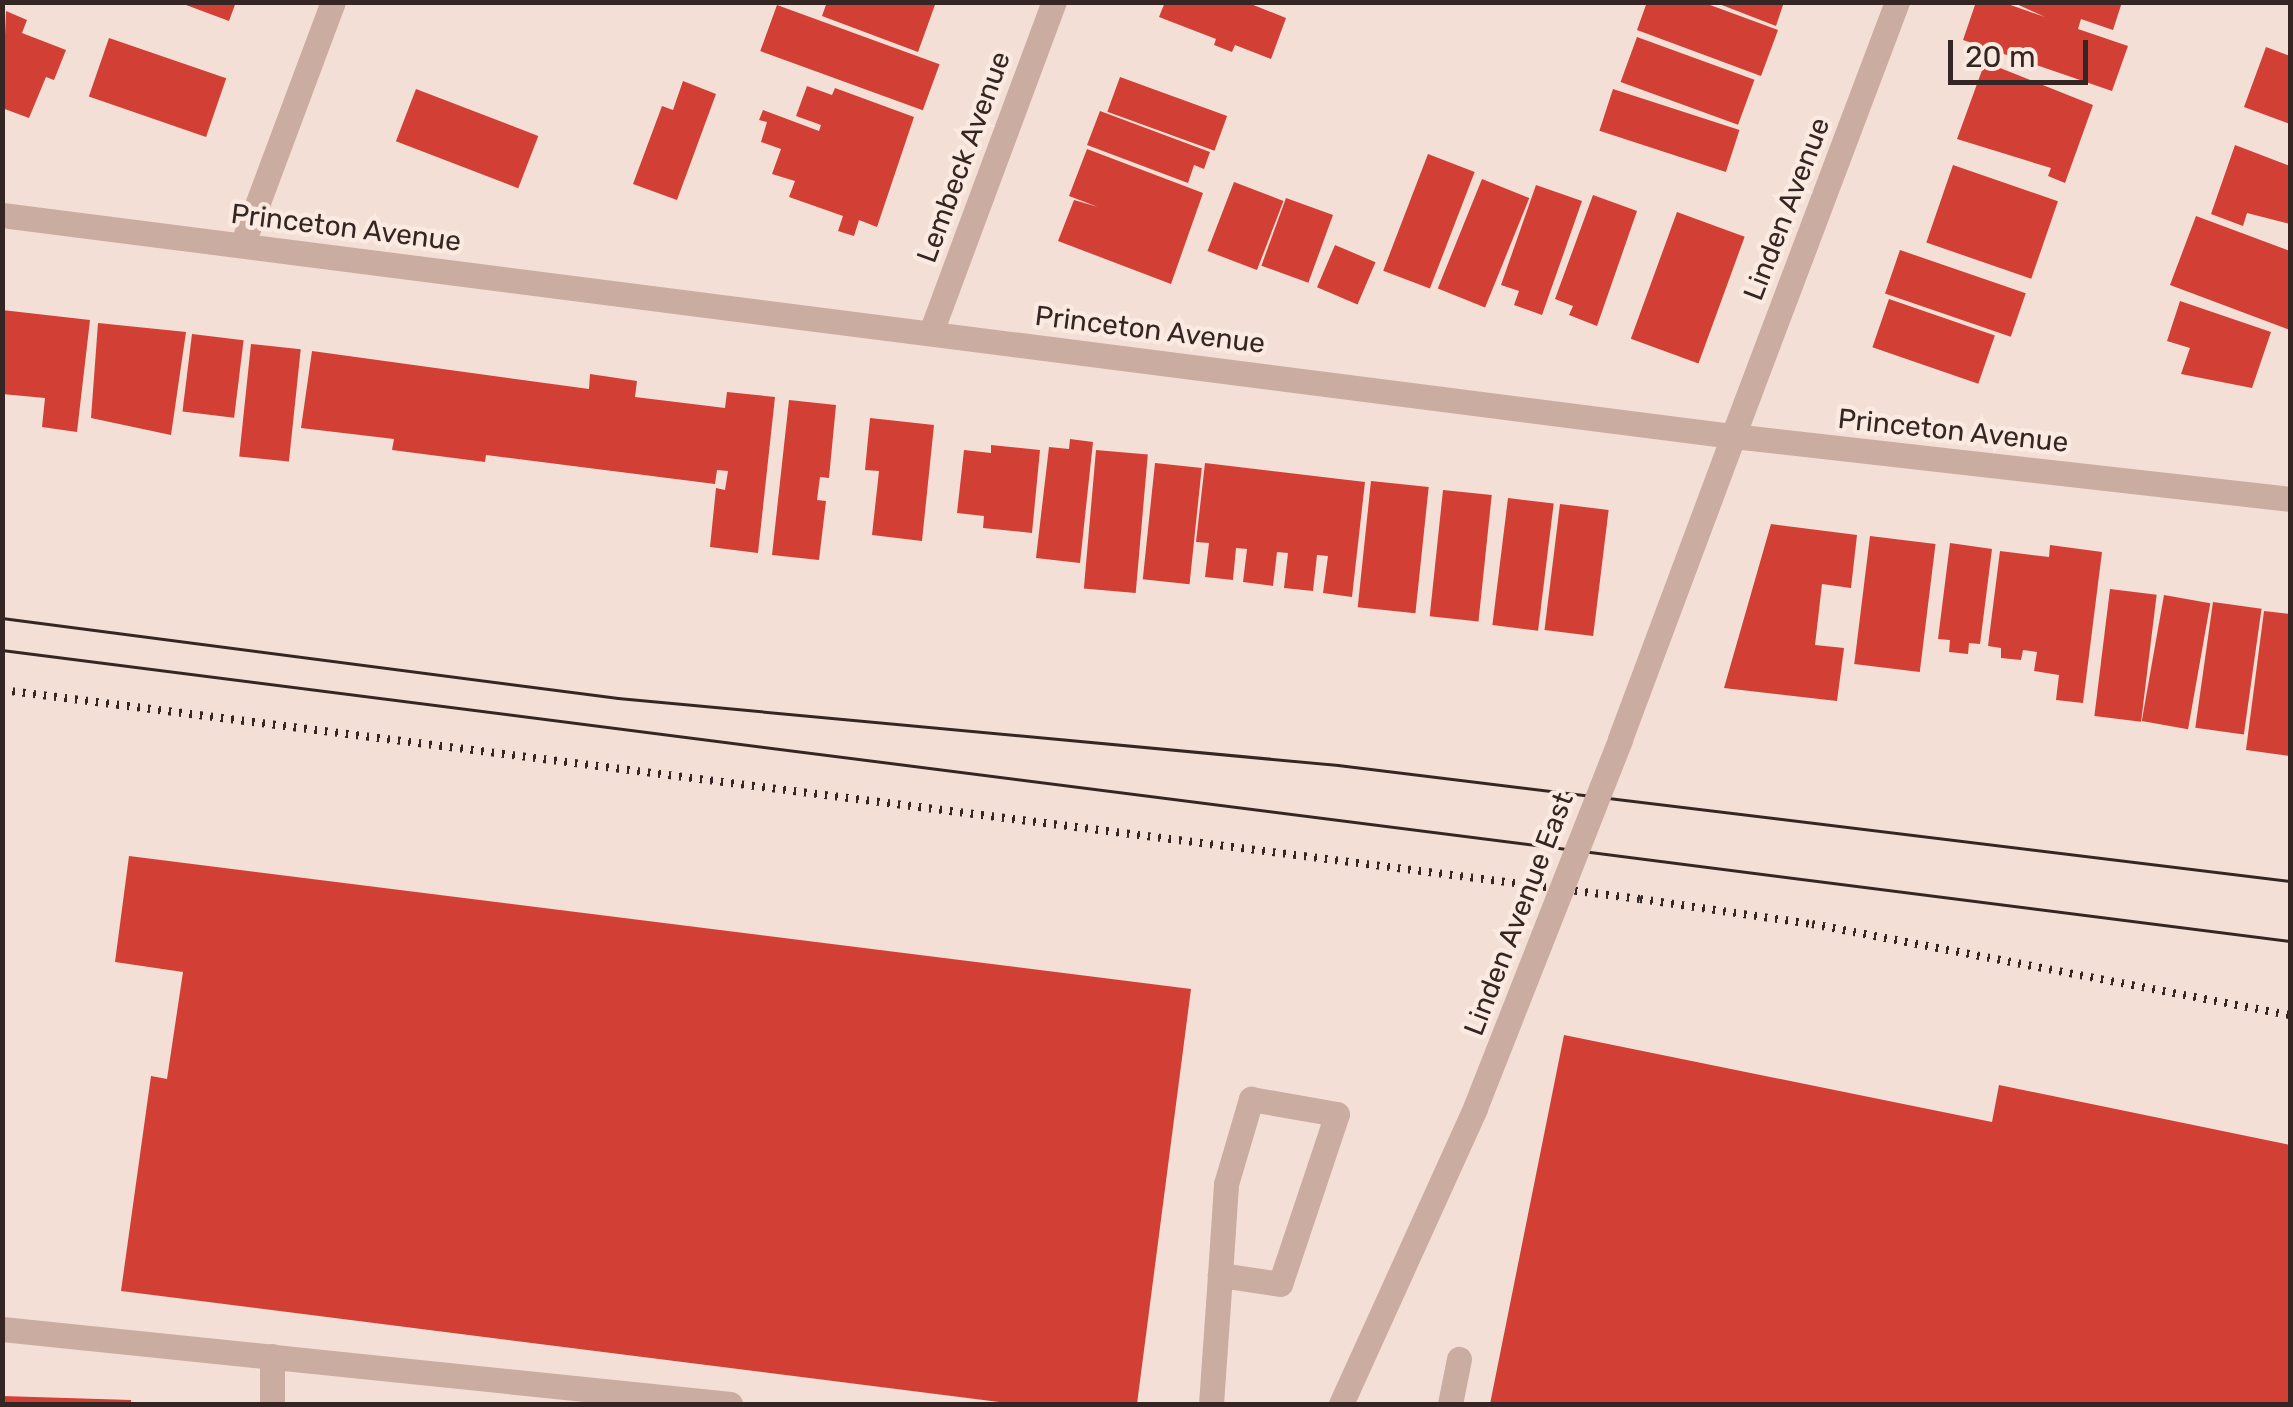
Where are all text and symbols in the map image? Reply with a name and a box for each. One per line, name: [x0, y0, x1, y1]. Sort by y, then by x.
scale bar: [1953, 20, 2093, 82]
text: 20 m: [1965, 39, 2036, 75]
street label: Lembeck Avenue: [910, 46, 1018, 268]
street label: Linden Avenue: [1737, 113, 1837, 305]
street label: Princeton Avenue: [229, 197, 463, 259]
street label: Princeton Avenue: [1033, 299, 1267, 361]
street label: Princeton Avenue: [1836, 402, 2070, 460]
street label: Linden Avenue East: [1457, 787, 1581, 1041]

